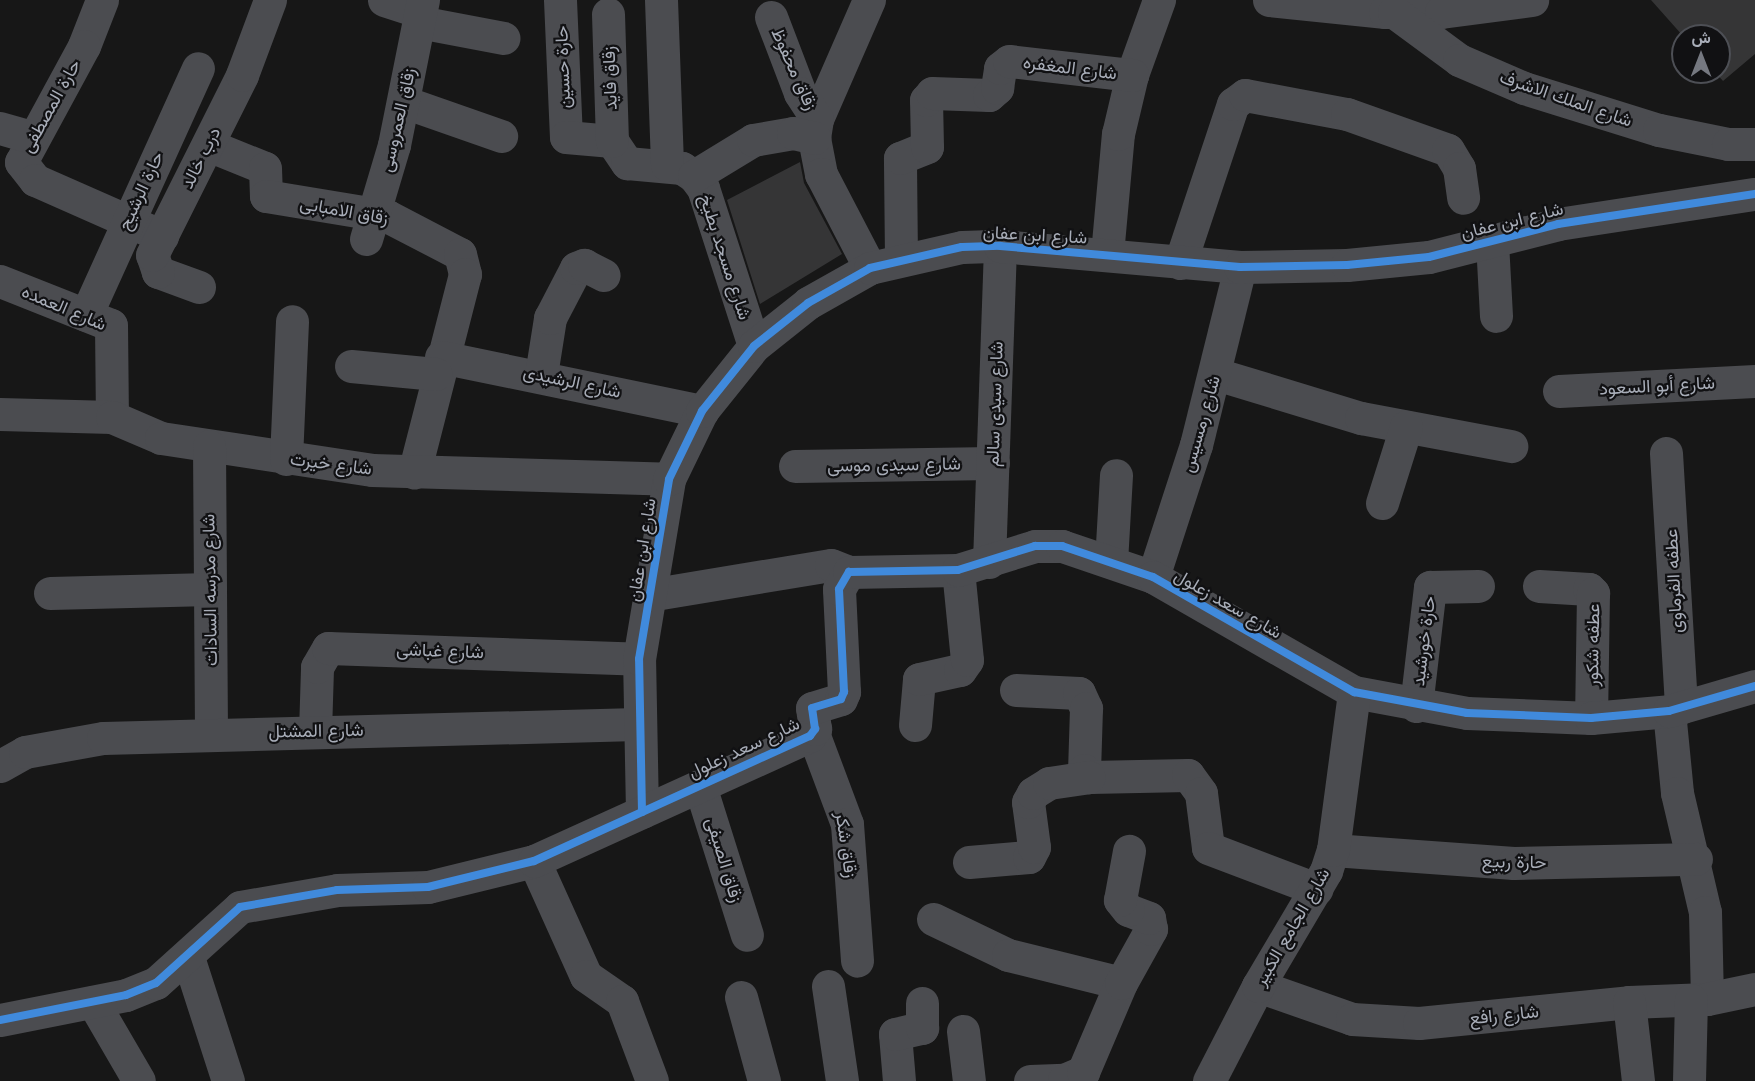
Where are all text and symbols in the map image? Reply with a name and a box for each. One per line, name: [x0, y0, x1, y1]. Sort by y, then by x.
street label: زقاق محفوظ: [766, 24, 822, 114]
north arrow: [1671, 24, 1731, 84]
street label: حارة حسين: [551, 25, 575, 109]
text: ش: [1691, 26, 1711, 49]
street label: زقاق فايد: [598, 46, 622, 110]
street label: شارع المغفره: [1022, 52, 1118, 84]
street label: حارة المصطفى: [17, 56, 85, 156]
street label: زقاق العمروسى: [376, 66, 420, 174]
street label: شارع الملك الاشرف: [1497, 66, 1635, 132]
street label: درب خالد: [176, 124, 226, 192]
street label: حارة الرشيح: [113, 148, 169, 234]
street label: شارع مسجد بطيخ: [694, 191, 756, 323]
street label: زقاق الامبابى: [298, 193, 390, 229]
street label: شارع ابن عفان: [1459, 198, 1565, 244]
street label: شارع ابن عفان: [982, 221, 1088, 249]
street label: شارع العمده: [19, 281, 109, 335]
street label: شارع سيدى سالم: [982, 341, 1008, 467]
street label: شارع الرشيدى: [521, 361, 623, 403]
street label: شارع أبو السعود: [1599, 372, 1715, 400]
street label: شارع رمسيس: [1177, 373, 1225, 475]
street label: شارع خيرت: [289, 448, 373, 480]
street label: شارع سيدى موسى: [827, 453, 961, 477]
street label: شارع ابن عفان: [623, 497, 661, 603]
street label: شارع مدرسه السادات: [198, 514, 222, 666]
street label: عطفه الفرماوى: [1660, 528, 1688, 634]
street label: شارع سعد زعلول: [1170, 565, 1286, 643]
street label: حارة خورشيد: [1408, 595, 1440, 687]
street label: عطفه شكور: [1581, 603, 1605, 687]
street label: شارع غباشى: [396, 639, 484, 663]
street label: شارع سعد زعلول: [685, 713, 803, 783]
street label: شارع المشتل: [268, 719, 364, 743]
street label: زقاق شكر: [831, 811, 861, 879]
street label: زقاق الصيفى: [701, 815, 747, 905]
street label: حارة ربيع: [1481, 851, 1547, 873]
street label: شارع الجامع الكبير: [1249, 864, 1335, 990]
street label: شارع رافع: [1468, 1001, 1540, 1029]

